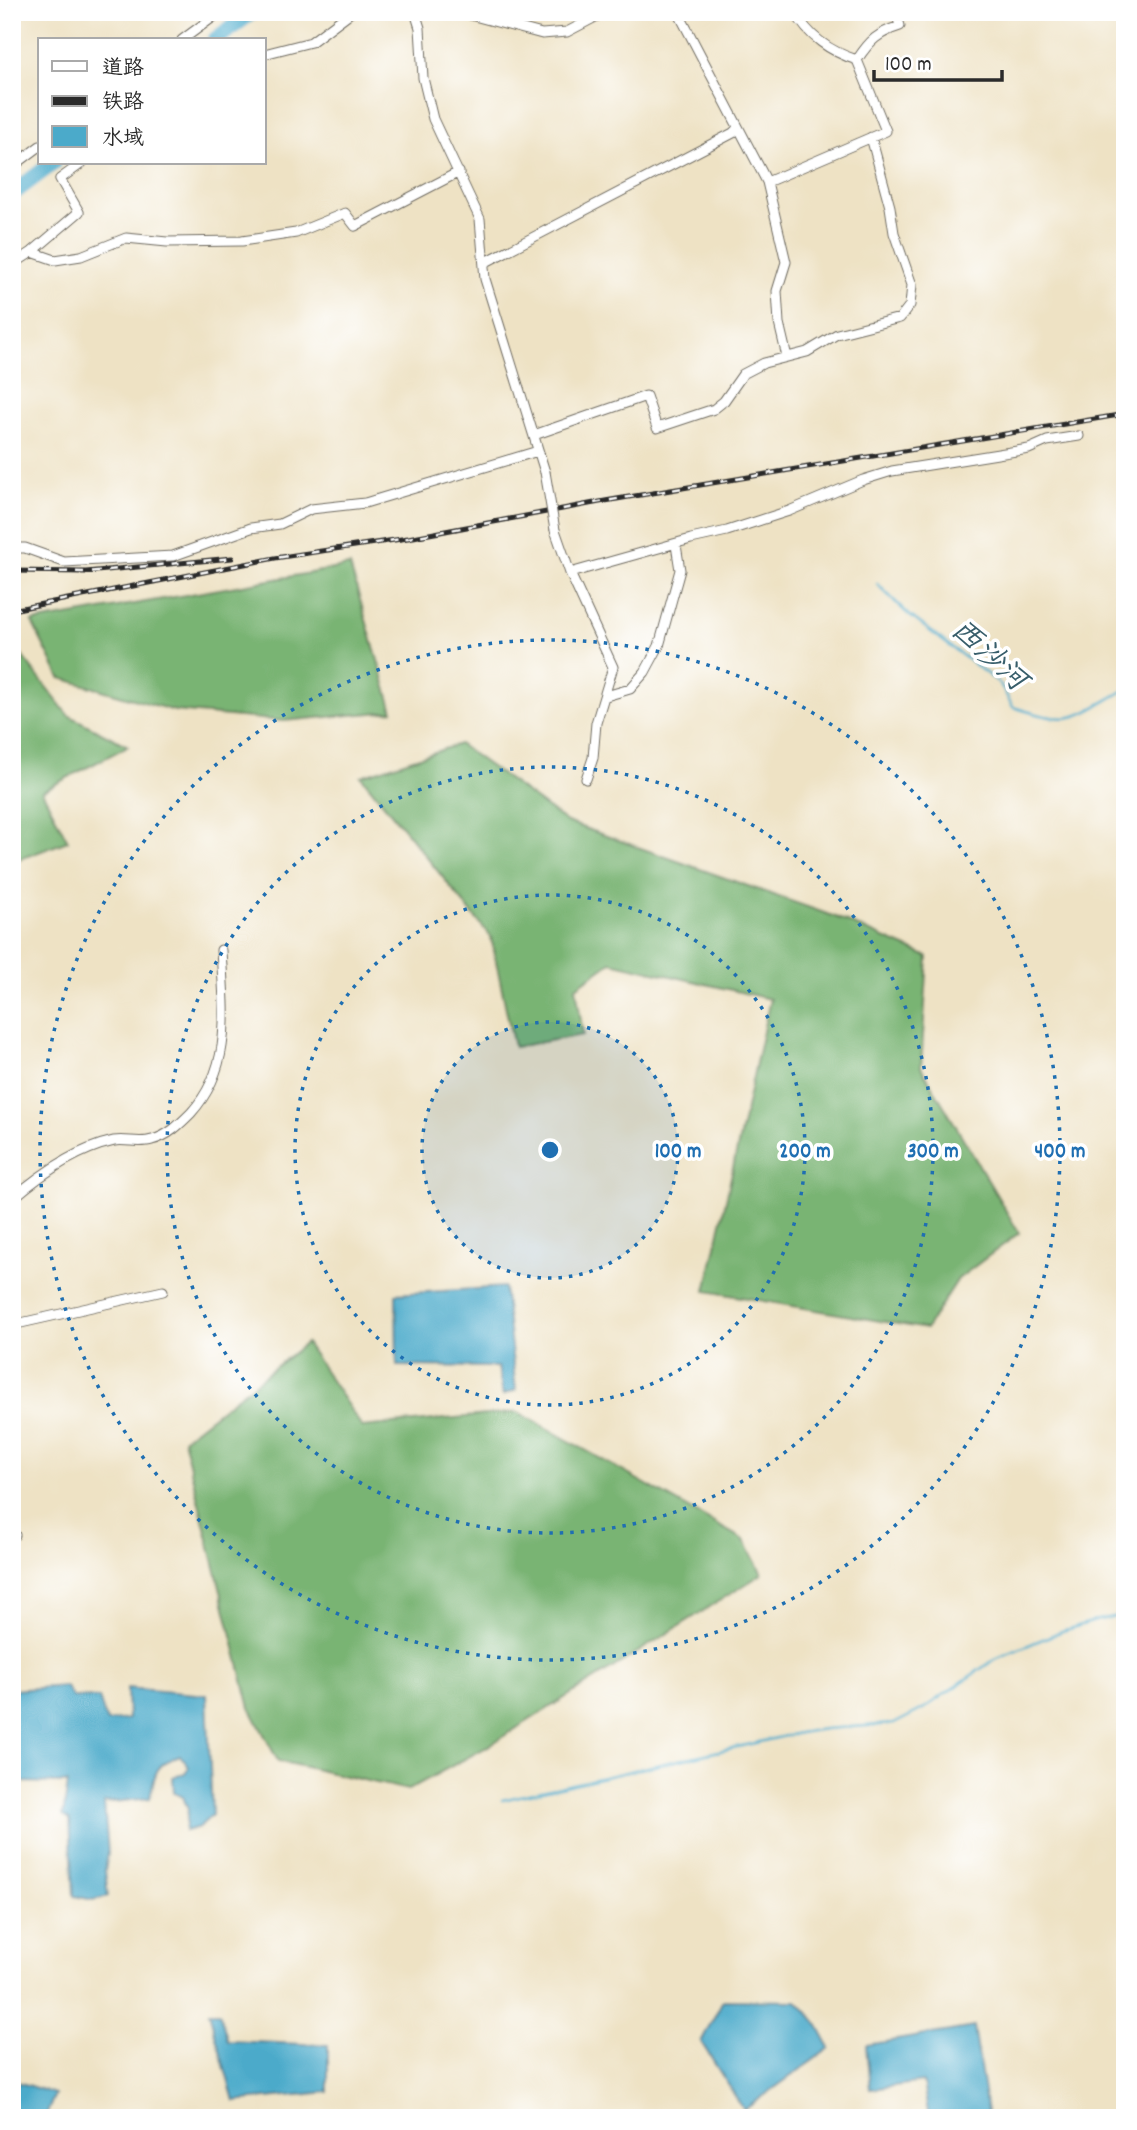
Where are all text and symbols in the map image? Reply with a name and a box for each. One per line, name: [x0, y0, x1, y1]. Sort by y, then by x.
legend: [38, 38, 266, 164]
scale bar: [874, 38, 1002, 82]
text: 100 m: [885, 51, 932, 81]
text: 道路: [102, 55, 144, 85]
text: 铁路: [102, 89, 144, 119]
text: 水域: [102, 125, 144, 155]
water label: 西沙河: [939, 611, 1039, 707]
centre of rings: [538, 1138, 562, 1162]
text: 100 m: [655, 1138, 701, 1168]
text: 200 m: [779, 1138, 831, 1168]
text: 300 m: [907, 1138, 959, 1168]
text: 400 m: [1035, 1138, 1085, 1168]

